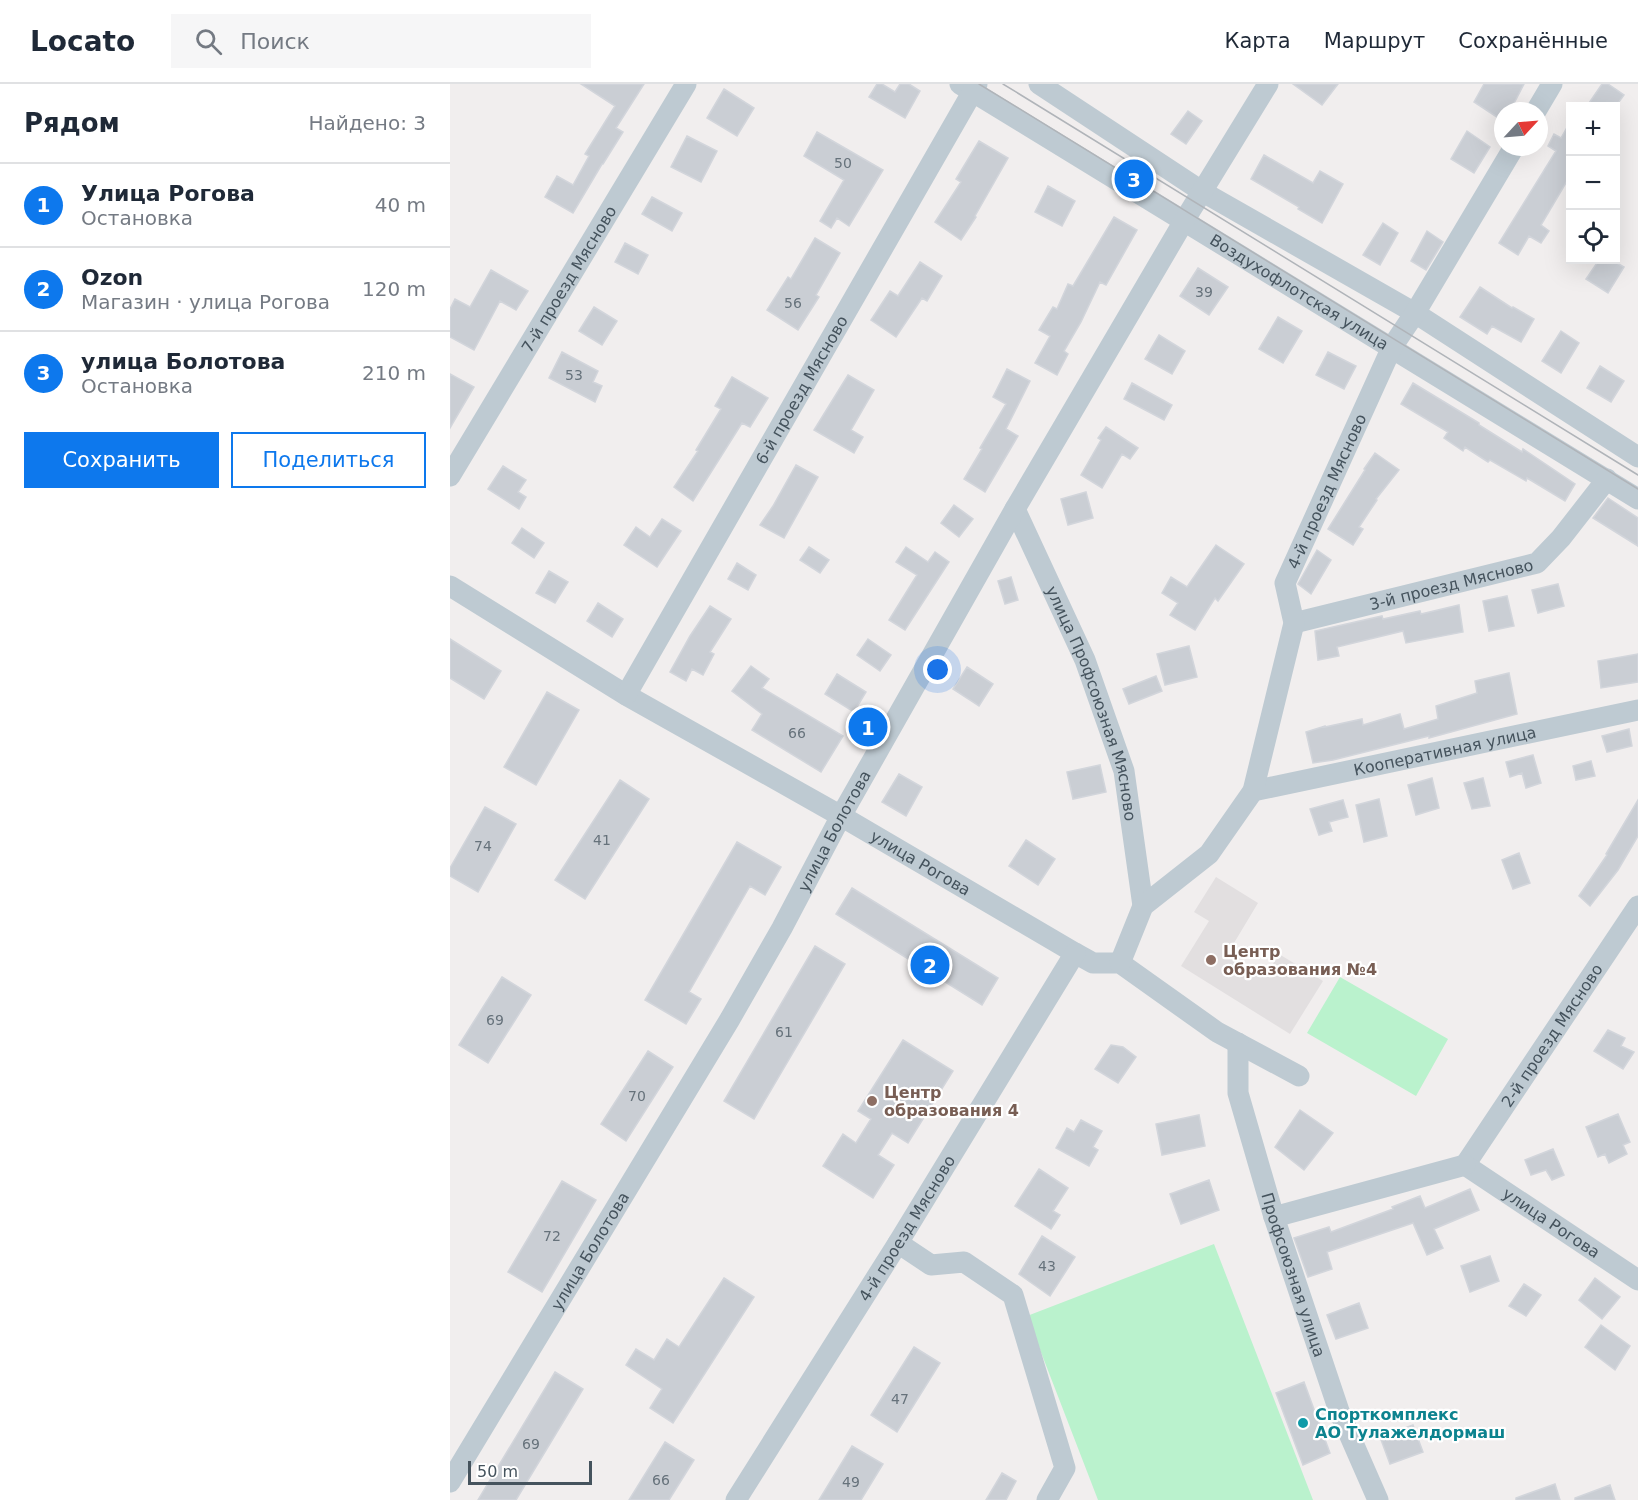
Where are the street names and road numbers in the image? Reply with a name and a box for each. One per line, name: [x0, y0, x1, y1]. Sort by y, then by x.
street label: 7-й проезд Мясново: [517, 202, 620, 356]
street label: Воздухофлотская улица: [1207, 230, 1392, 354]
street label: 6-й проезд Мясново: [751, 312, 851, 467]
street label: 4-й проезд Мясново: [1283, 411, 1370, 572]
street label: 3-й проезд Мясново: [1367, 555, 1535, 614]
street label: улица Профсоюзная Мясново: [1042, 583, 1140, 822]
street label: Кооперативная улица: [1352, 722, 1538, 779]
street label: улица Болотова: [793, 767, 874, 895]
street label: улица Рогова: [867, 826, 974, 899]
street label: 2-й проезд Мясново: [1497, 960, 1606, 1110]
street label: 4-й проезд Мясново: [854, 1152, 959, 1305]
street label: улица Рогова: [1499, 1183, 1604, 1262]
street label: улица Болотова: [547, 1188, 633, 1314]
street label: Профсоюзная улица: [1258, 1190, 1330, 1359]

